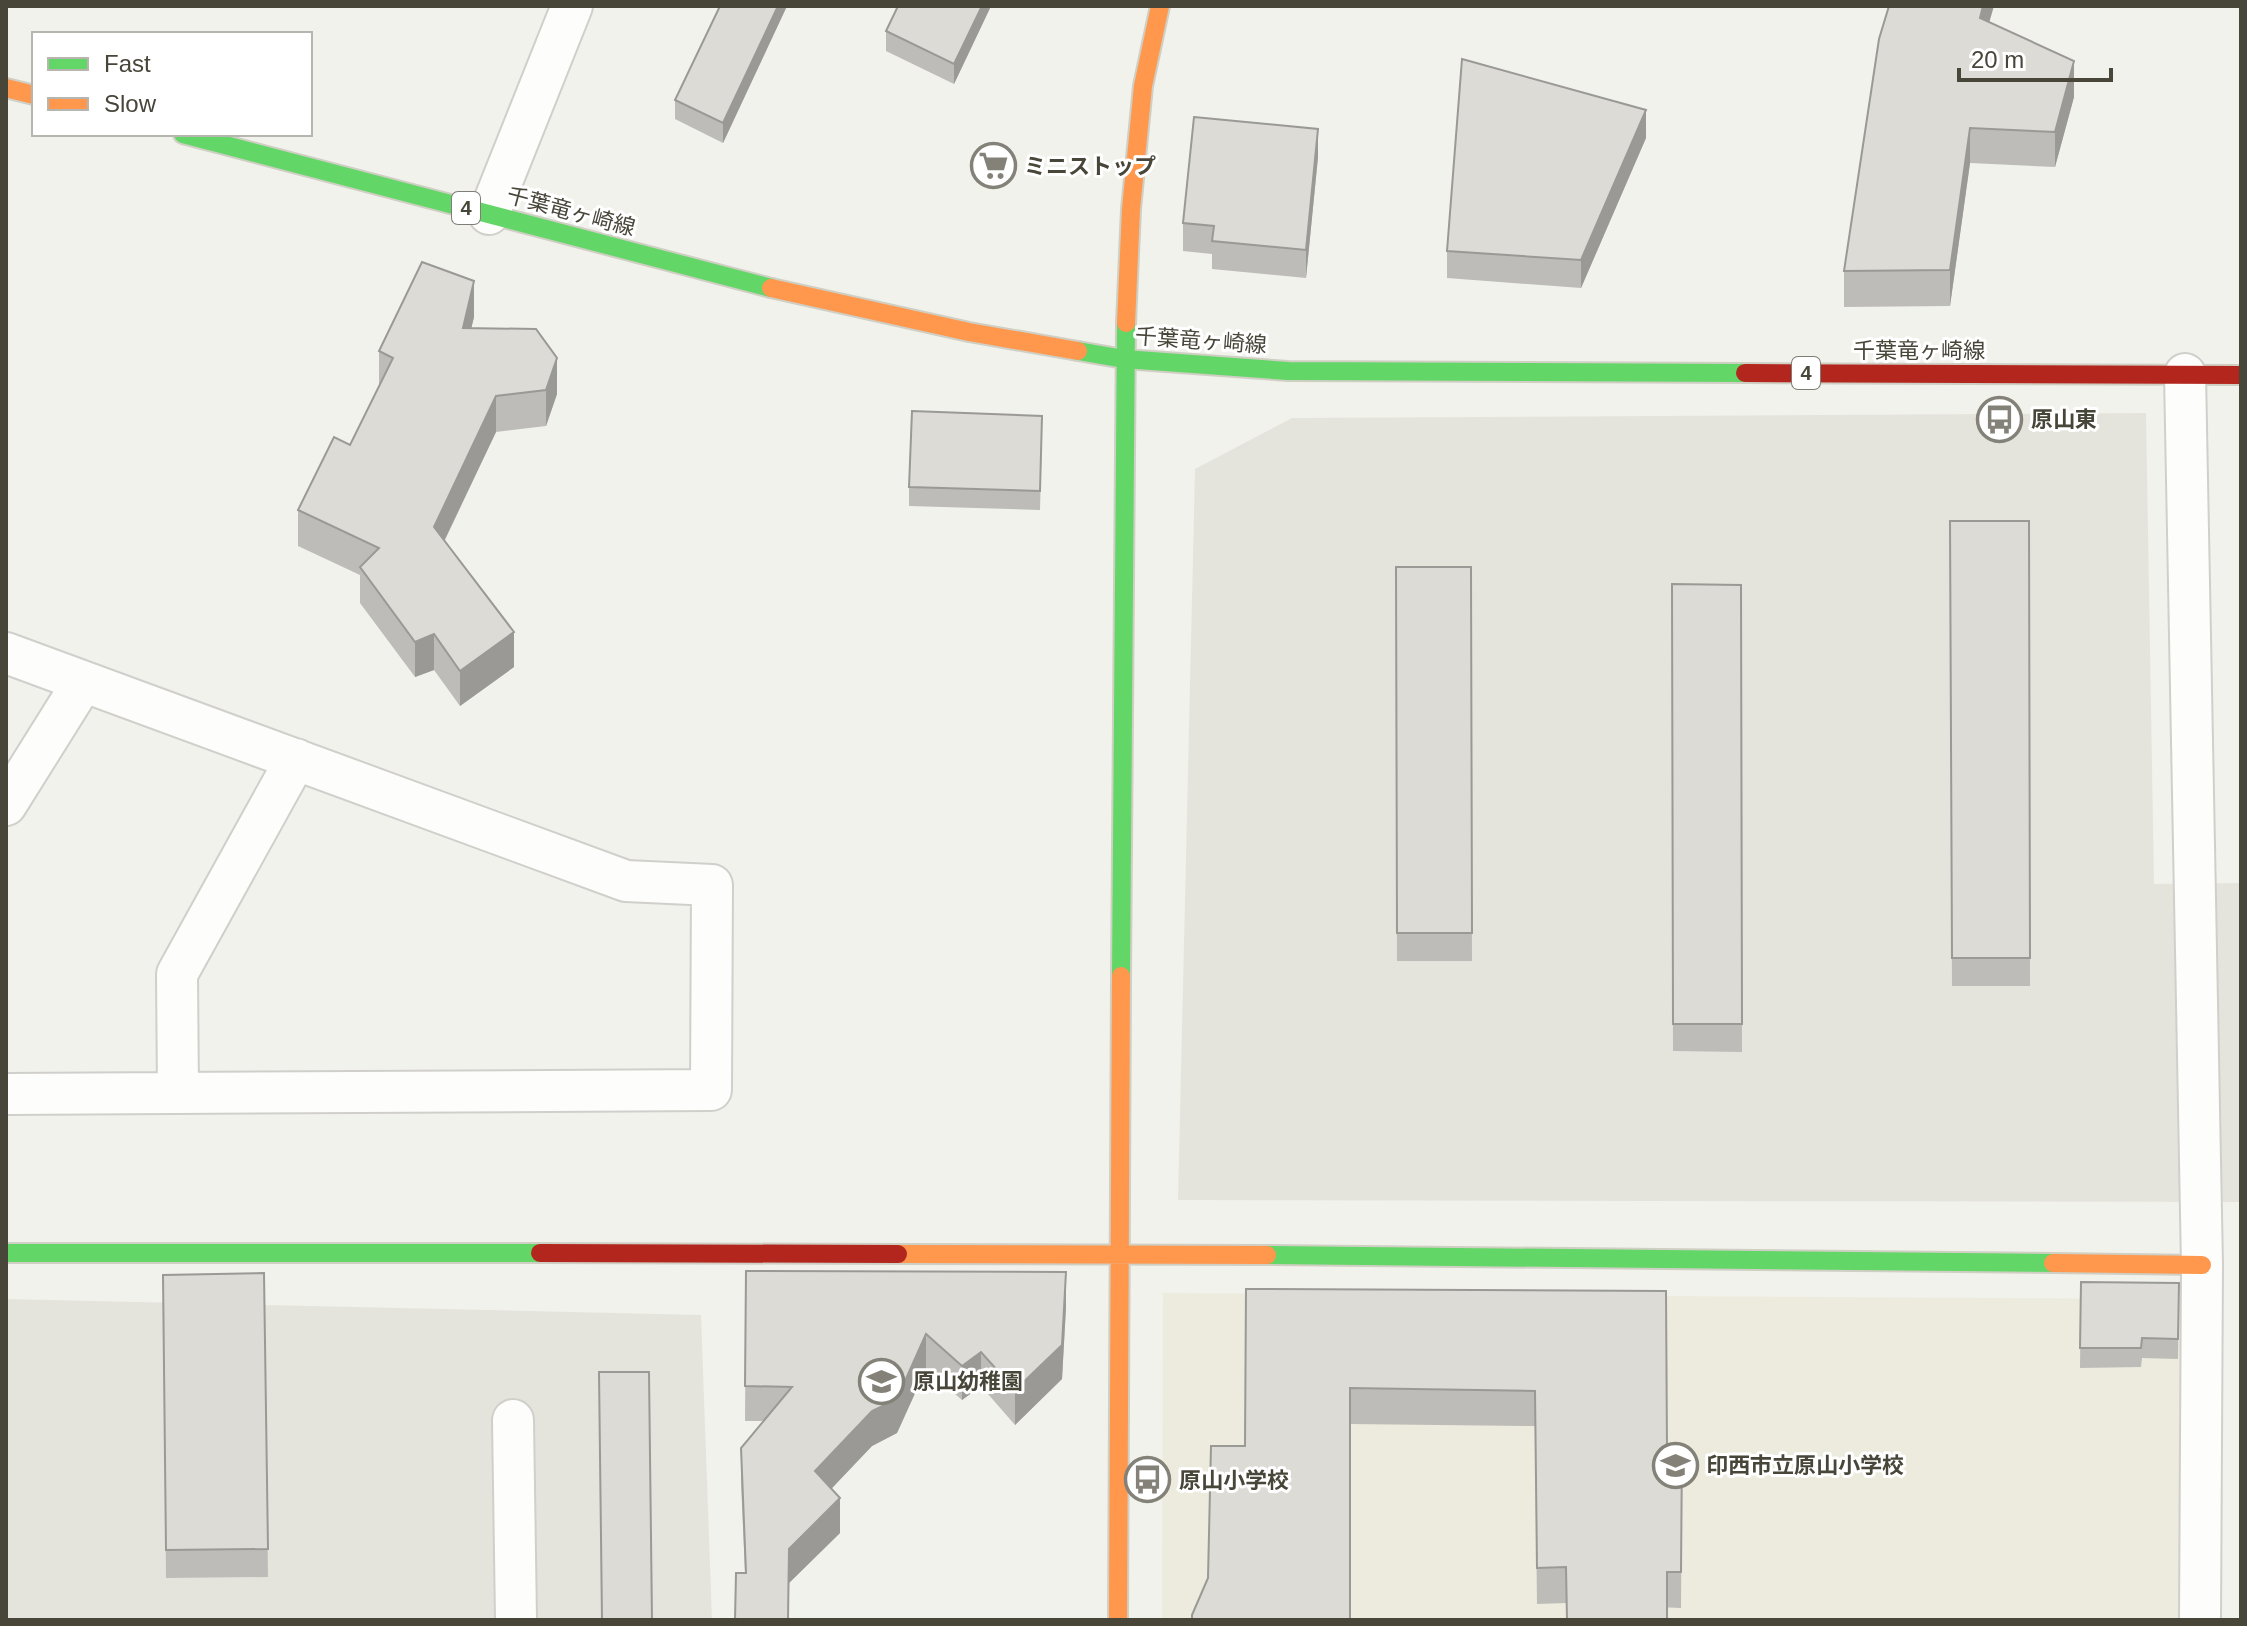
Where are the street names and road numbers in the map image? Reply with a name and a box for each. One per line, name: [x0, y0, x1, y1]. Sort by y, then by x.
street label: 千葉竜ヶ崎線: [504, 182, 638, 241]
road number: 4: [452, 192, 480, 224]
street label: 千葉竜ヶ崎線: [1134, 323, 1268, 358]
street label: 千葉竜ヶ崎線: [1853, 338, 1985, 363]
road number: 4: [1792, 357, 1820, 389]

